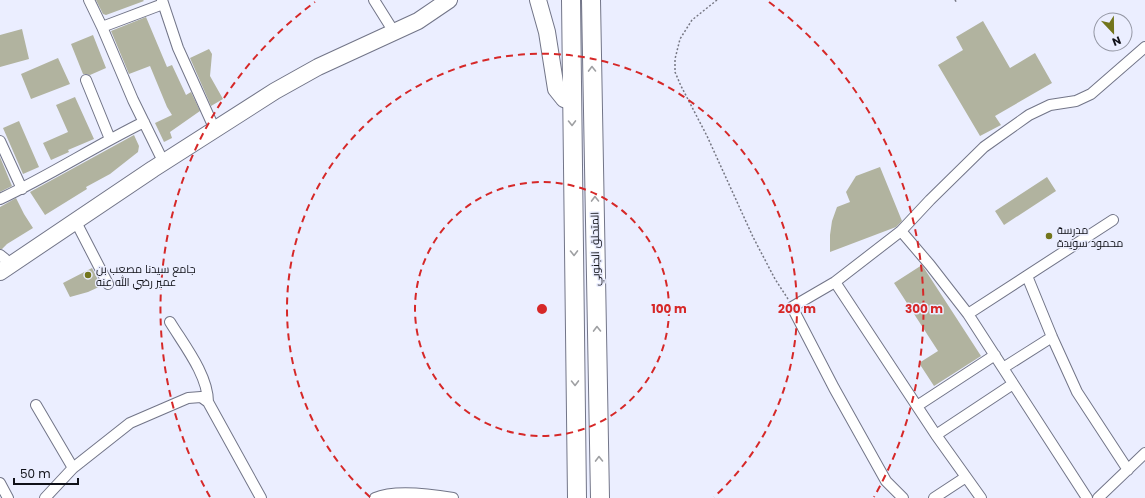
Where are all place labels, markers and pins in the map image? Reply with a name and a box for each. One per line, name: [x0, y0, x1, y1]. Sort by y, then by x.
place label: مدرسة محمود سويدة: [1057, 222, 1123, 251]
marker: مدرسة محمود سويدة: [1044, 231, 1054, 241]
place label: جامع سيدنا مصعب بن عمير رضي الله عنه: [96, 261, 196, 290]
marker: جامع سيدنا مصعب بن عمير رضي الله عنه: [83, 270, 93, 280]
centre of rings: [535, 302, 549, 316]

